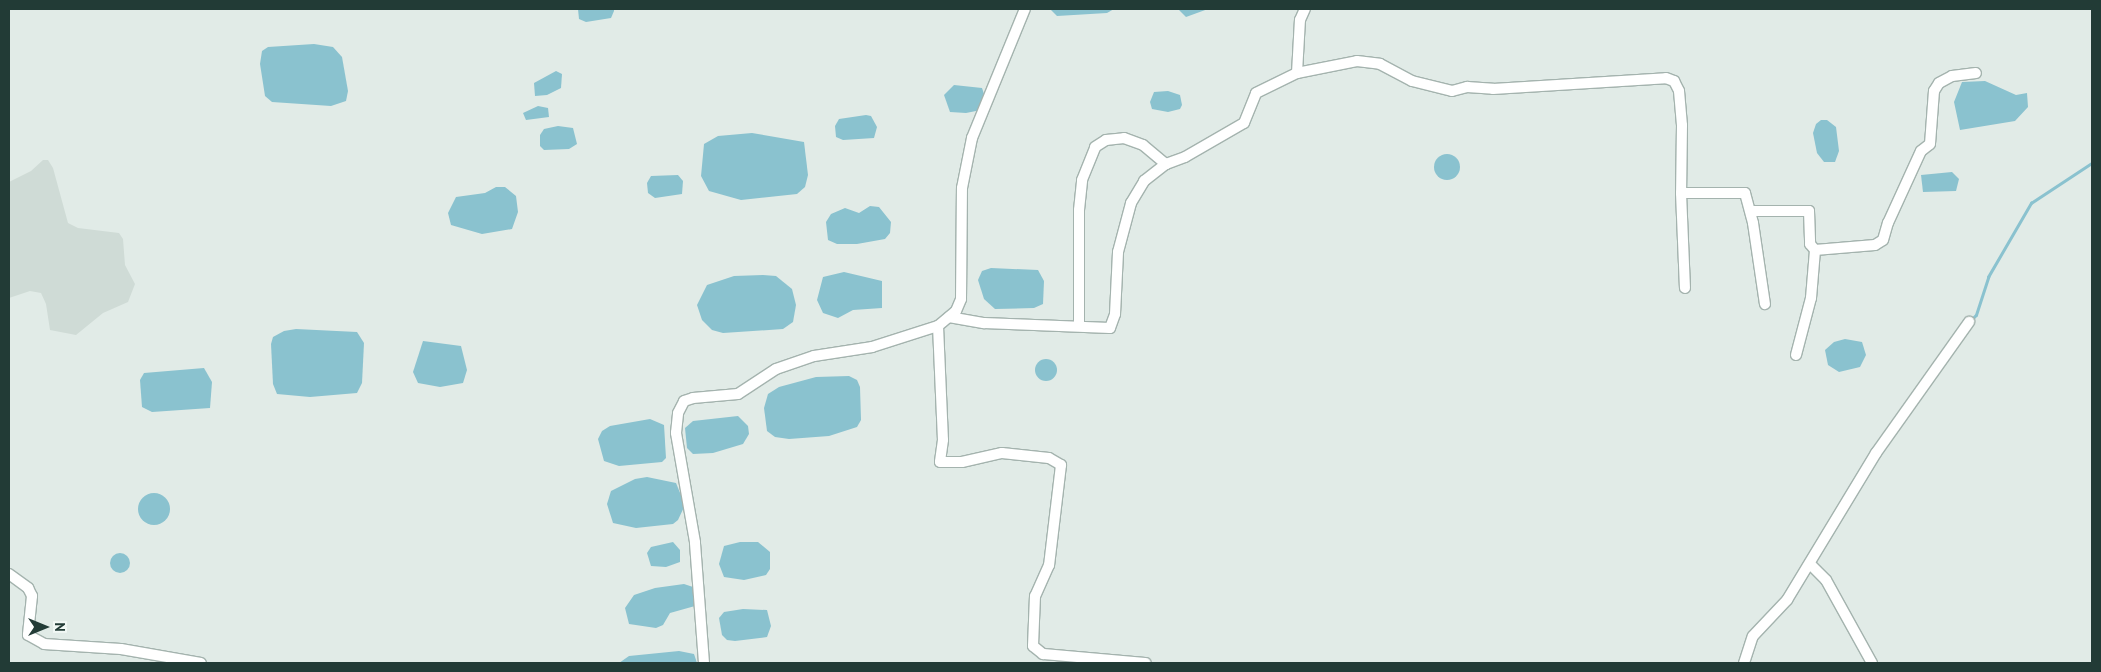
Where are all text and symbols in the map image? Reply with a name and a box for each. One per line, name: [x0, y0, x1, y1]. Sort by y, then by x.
north arrow: [20, 602, 70, 652]
text: N: [51, 622, 69, 632]

